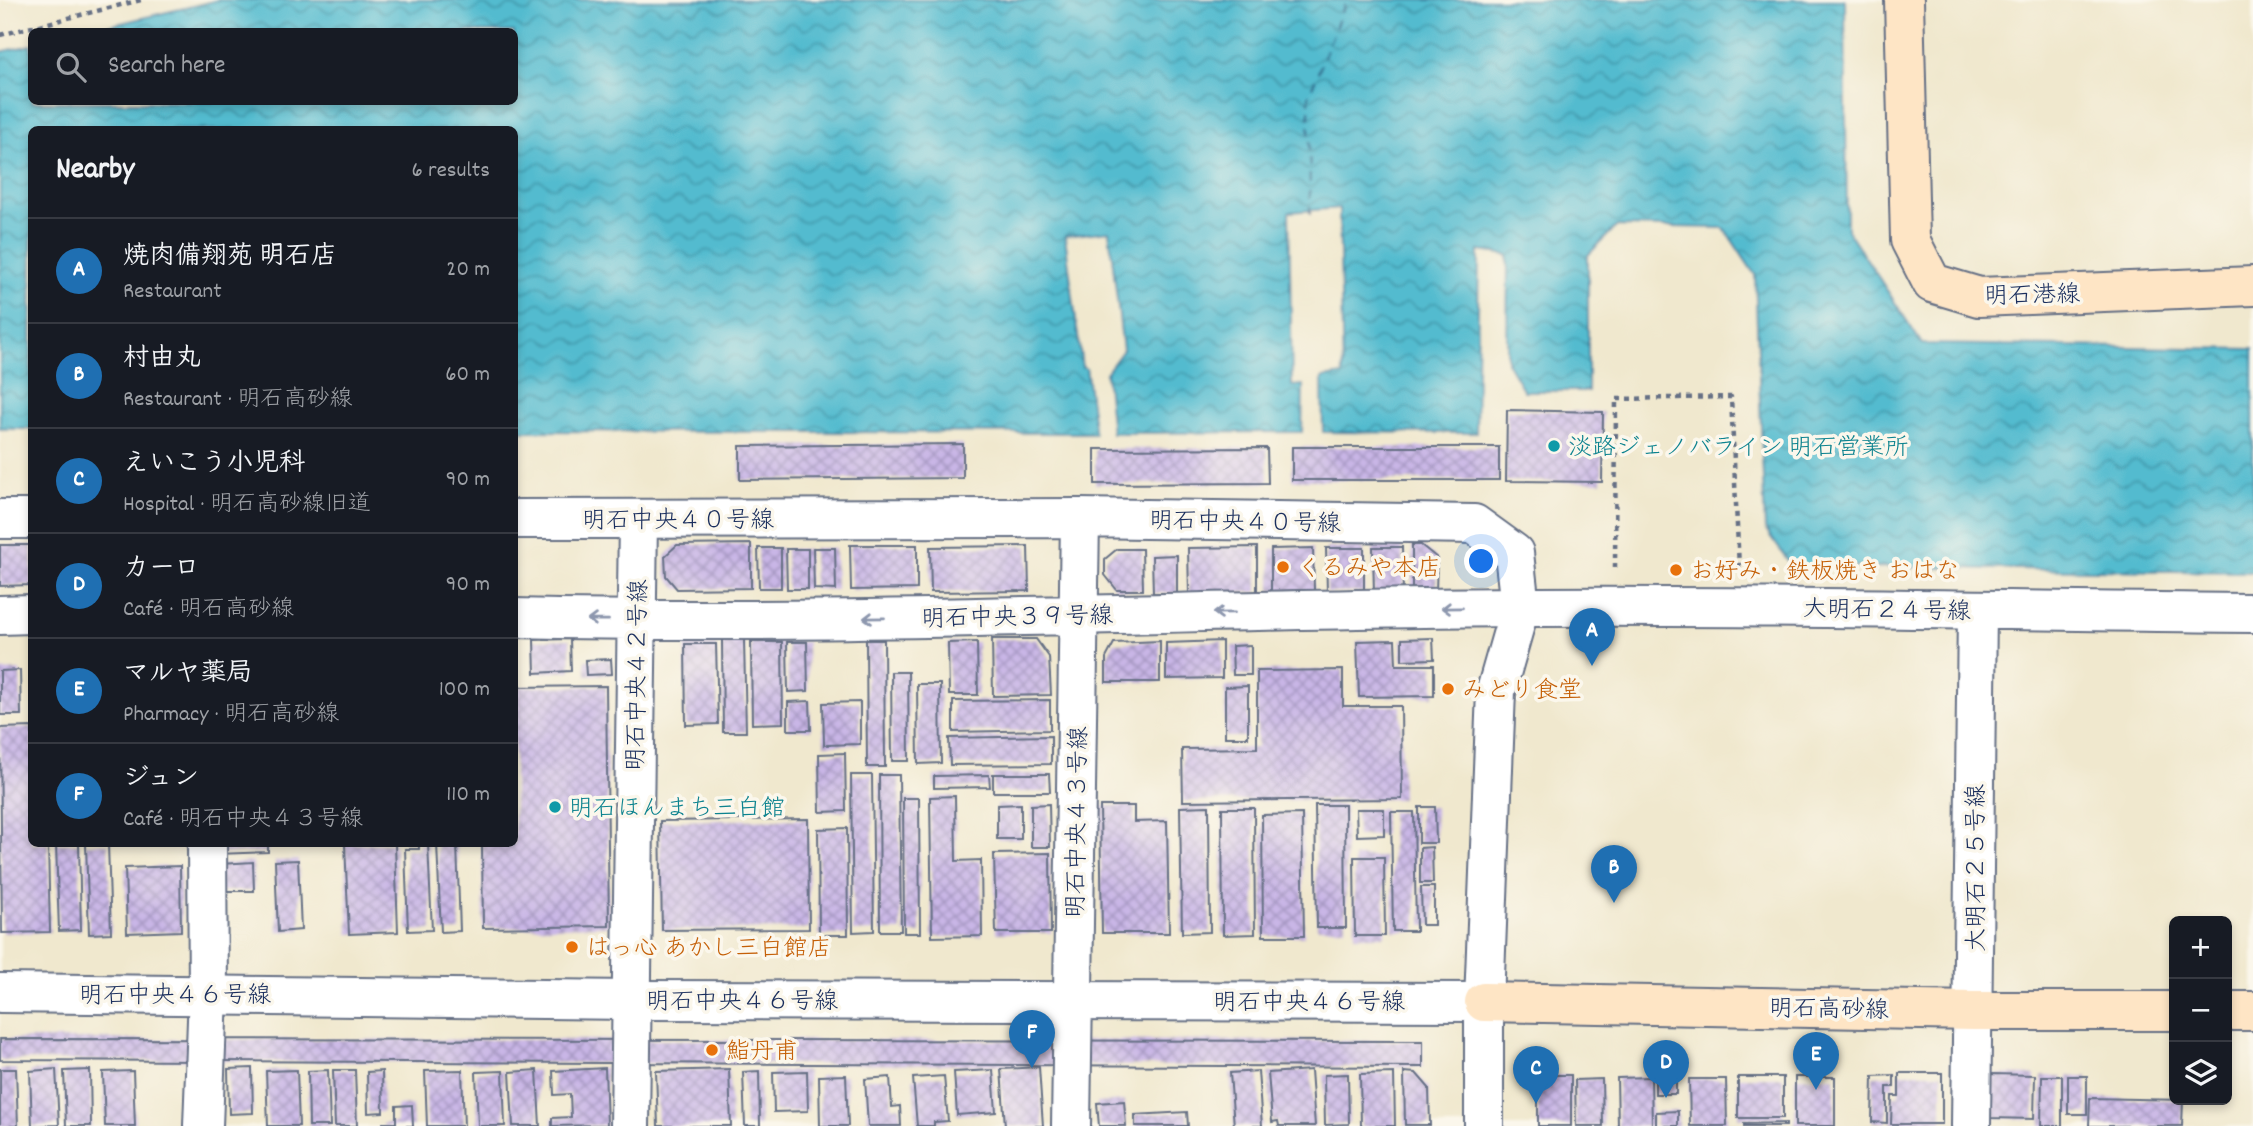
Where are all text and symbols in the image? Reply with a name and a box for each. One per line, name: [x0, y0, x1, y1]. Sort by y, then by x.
search box: [28, 28, 518, 105]
icon: search: [52, 48, 90, 86]
text: Search here: [108, 48, 226, 85]
text: Nearby: [56, 150, 134, 193]
text: 6 results: [412, 155, 490, 188]
text: 焼肉備翔苑 明石店: [123, 239, 337, 276]
text: A: [73, 254, 85, 287]
text: 20 m: [446, 254, 490, 287]
text: Restaurant: [123, 276, 222, 309]
street label: 明石港線: [1984, 279, 2080, 315]
text: 村由丸: [123, 341, 201, 378]
text: B: [74, 359, 84, 392]
text: 60 m: [445, 359, 490, 392]
text: Restaurant · 明石高砂線: [123, 384, 352, 417]
place label: 淡路ジェノバライン 明石営業所: [1568, 432, 1909, 466]
marker: 淡路ジェノバライン 明石営業所: [1546, 438, 1562, 454]
text: えいこう小児科: [123, 446, 305, 483]
text: C: [73, 464, 85, 497]
text: 90 m: [446, 464, 490, 497]
text: Hospital · 明石高砂線旧道: [123, 489, 371, 522]
street label: 明石中央４０号線: [582, 505, 774, 539]
street label: 明石中央４０号線: [1149, 505, 1341, 543]
your location: [1464, 544, 1498, 578]
text: カーロ: [123, 551, 200, 588]
place label: くるみや本店: [1297, 553, 1441, 587]
place label: お好み・鉄板焼き おはな: [1690, 556, 1960, 590]
marker: くるみや本店: [1275, 559, 1291, 575]
marker: お好み・鉄板焼き おはな: [1668, 562, 1684, 578]
text: D: [73, 569, 85, 602]
text: 90 m: [446, 569, 490, 602]
street label: 明石中央４２号線: [620, 579, 658, 771]
text: Café · 明石高砂線: [123, 594, 294, 627]
street label: 大明石２４号線: [1803, 594, 1971, 630]
street label: 明石中央３９号線: [921, 600, 1113, 638]
one-way arrow: [1441, 601, 1464, 615]
one-way arrow: [1213, 606, 1236, 619]
pin: A: [1569, 608, 1615, 666]
one-way arrow: [863, 611, 886, 625]
one-way arrow: [587, 613, 610, 627]
text: マルヤ薬局: [123, 656, 252, 693]
text: E: [74, 674, 84, 707]
text: 100 m: [439, 674, 490, 707]
place label: みどり食堂: [1462, 675, 1582, 709]
marker: みどり食堂: [1440, 681, 1456, 697]
text: Pharmacy · 明石高砂線: [123, 699, 339, 732]
street label: 明石中央４３号線: [1060, 726, 1098, 918]
text: ジュン: [123, 761, 199, 798]
text: F: [74, 779, 84, 812]
text: 110 m: [446, 779, 490, 812]
street label: 大明石２５号線: [1961, 784, 1995, 952]
place label: 明石ほんまち三白館: [569, 793, 785, 827]
marker: 明石ほんまち三白館: [547, 799, 563, 815]
text: Café · 明石中央４３号線: [123, 804, 363, 837]
pin: B: [1591, 845, 1637, 903]
map controls: [2169, 916, 2232, 1105]
button: +: [2169, 916, 2232, 979]
place label: はっ心 あかし三白館店: [586, 933, 832, 967]
marker: はっ心 あかし三白館店: [564, 939, 580, 955]
button: −: [2169, 979, 2232, 1042]
street label: 明石中央４６号線: [79, 980, 271, 1014]
street label: 明石中央４６号線: [646, 986, 838, 1020]
street label: 明石中央４６号線: [1213, 987, 1405, 1021]
street label: 明石高砂線: [1769, 993, 1889, 1029]
pin: F: [1009, 1010, 1055, 1068]
pin: E: [1793, 1032, 1839, 1090]
place label: 鮨丹甫: [726, 1036, 798, 1070]
pin: D: [1643, 1040, 1689, 1098]
marker: 鮨丹甫: [704, 1042, 720, 1058]
button: layers: [2169, 1042, 2232, 1105]
pin: C: [1513, 1046, 1559, 1104]

